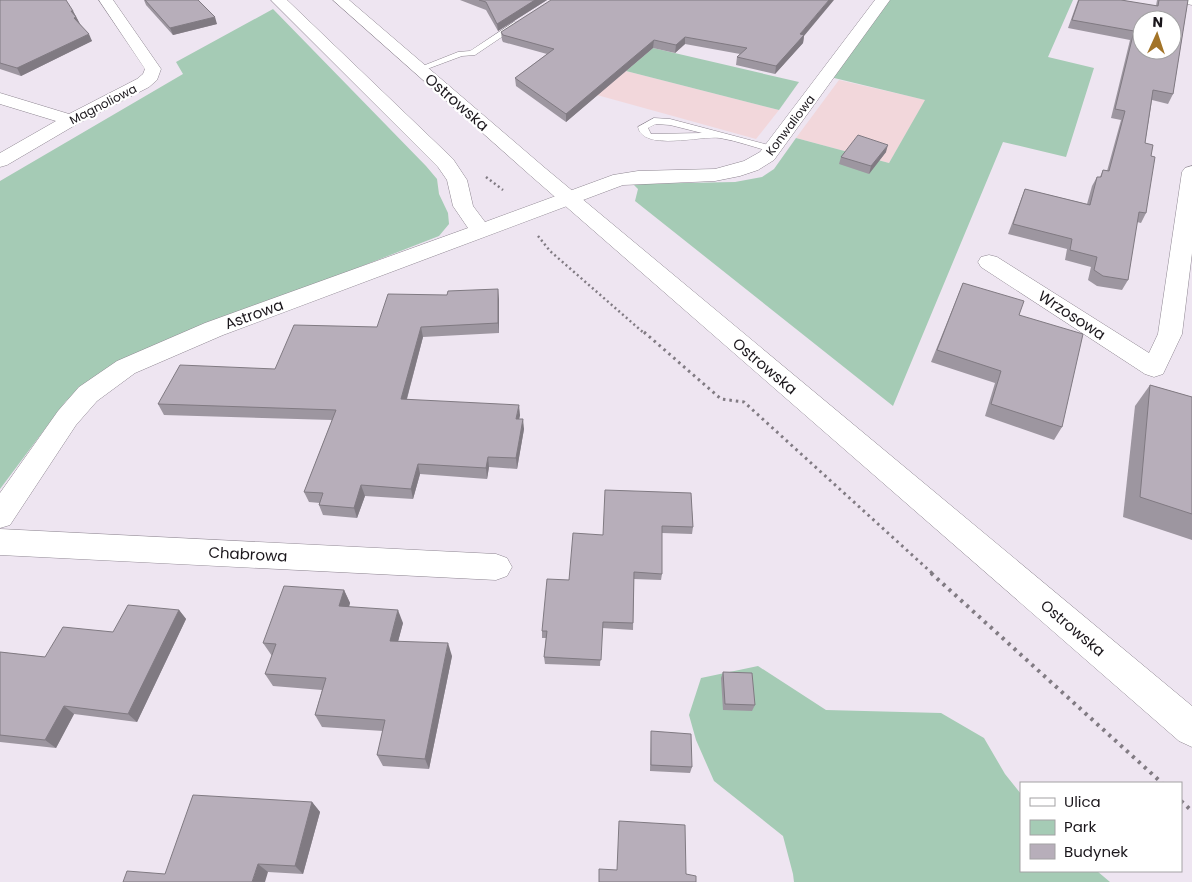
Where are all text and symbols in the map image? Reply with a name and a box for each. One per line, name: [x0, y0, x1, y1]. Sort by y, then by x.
north arrow: [1132, 10, 1182, 60]
text: N: [1152, 12, 1163, 32]
street label: Ostrowska: [421, 68, 493, 136]
street label: Magnoliowa: [66, 80, 140, 128]
street label: Konwaliowa: [762, 91, 818, 159]
street label: Wrzosowa: [1034, 285, 1110, 345]
street label: Astrowa: [222, 294, 286, 334]
street label: Ostrowska: [728, 333, 802, 399]
street label: Chabrowa: [208, 541, 288, 567]
street label: Ostrowska: [1036, 595, 1110, 661]
legend: [1020, 782, 1182, 872]
text: Ulica: [1064, 791, 1101, 812]
text: Park: [1064, 816, 1096, 837]
text: Budynek: [1064, 841, 1128, 862]

